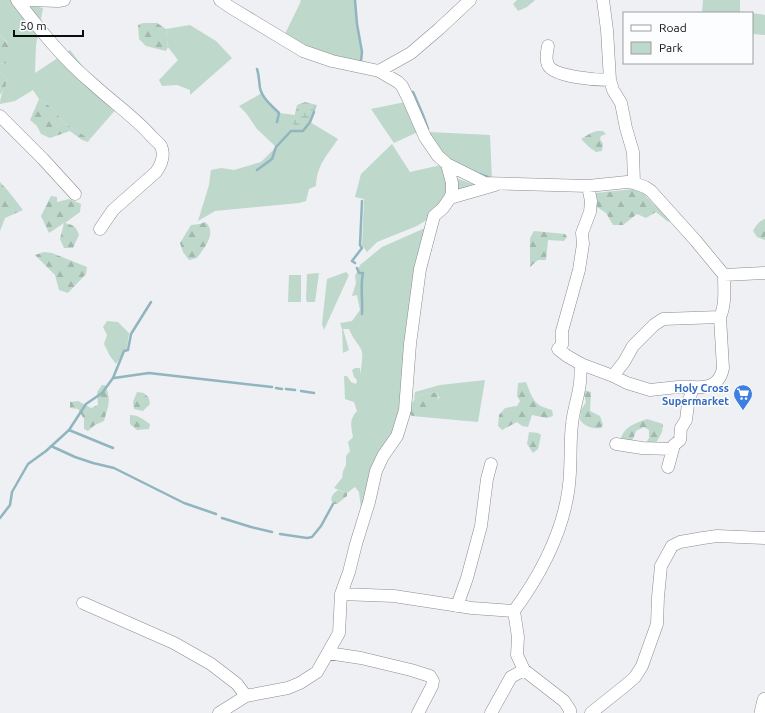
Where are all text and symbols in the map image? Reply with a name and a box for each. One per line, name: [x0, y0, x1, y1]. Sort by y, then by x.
scale bar: [14, 12, 83, 38]
legend: [623, 12, 753, 64]
text: 50 m: [20, 19, 47, 32]
text: Road: [659, 21, 687, 34]
text: Park: [659, 41, 683, 54]
place label: Holy Cross Supermarket: [662, 382, 729, 407]
supermarket icon: Holy Cross Supermarket: [732, 383, 754, 411]

